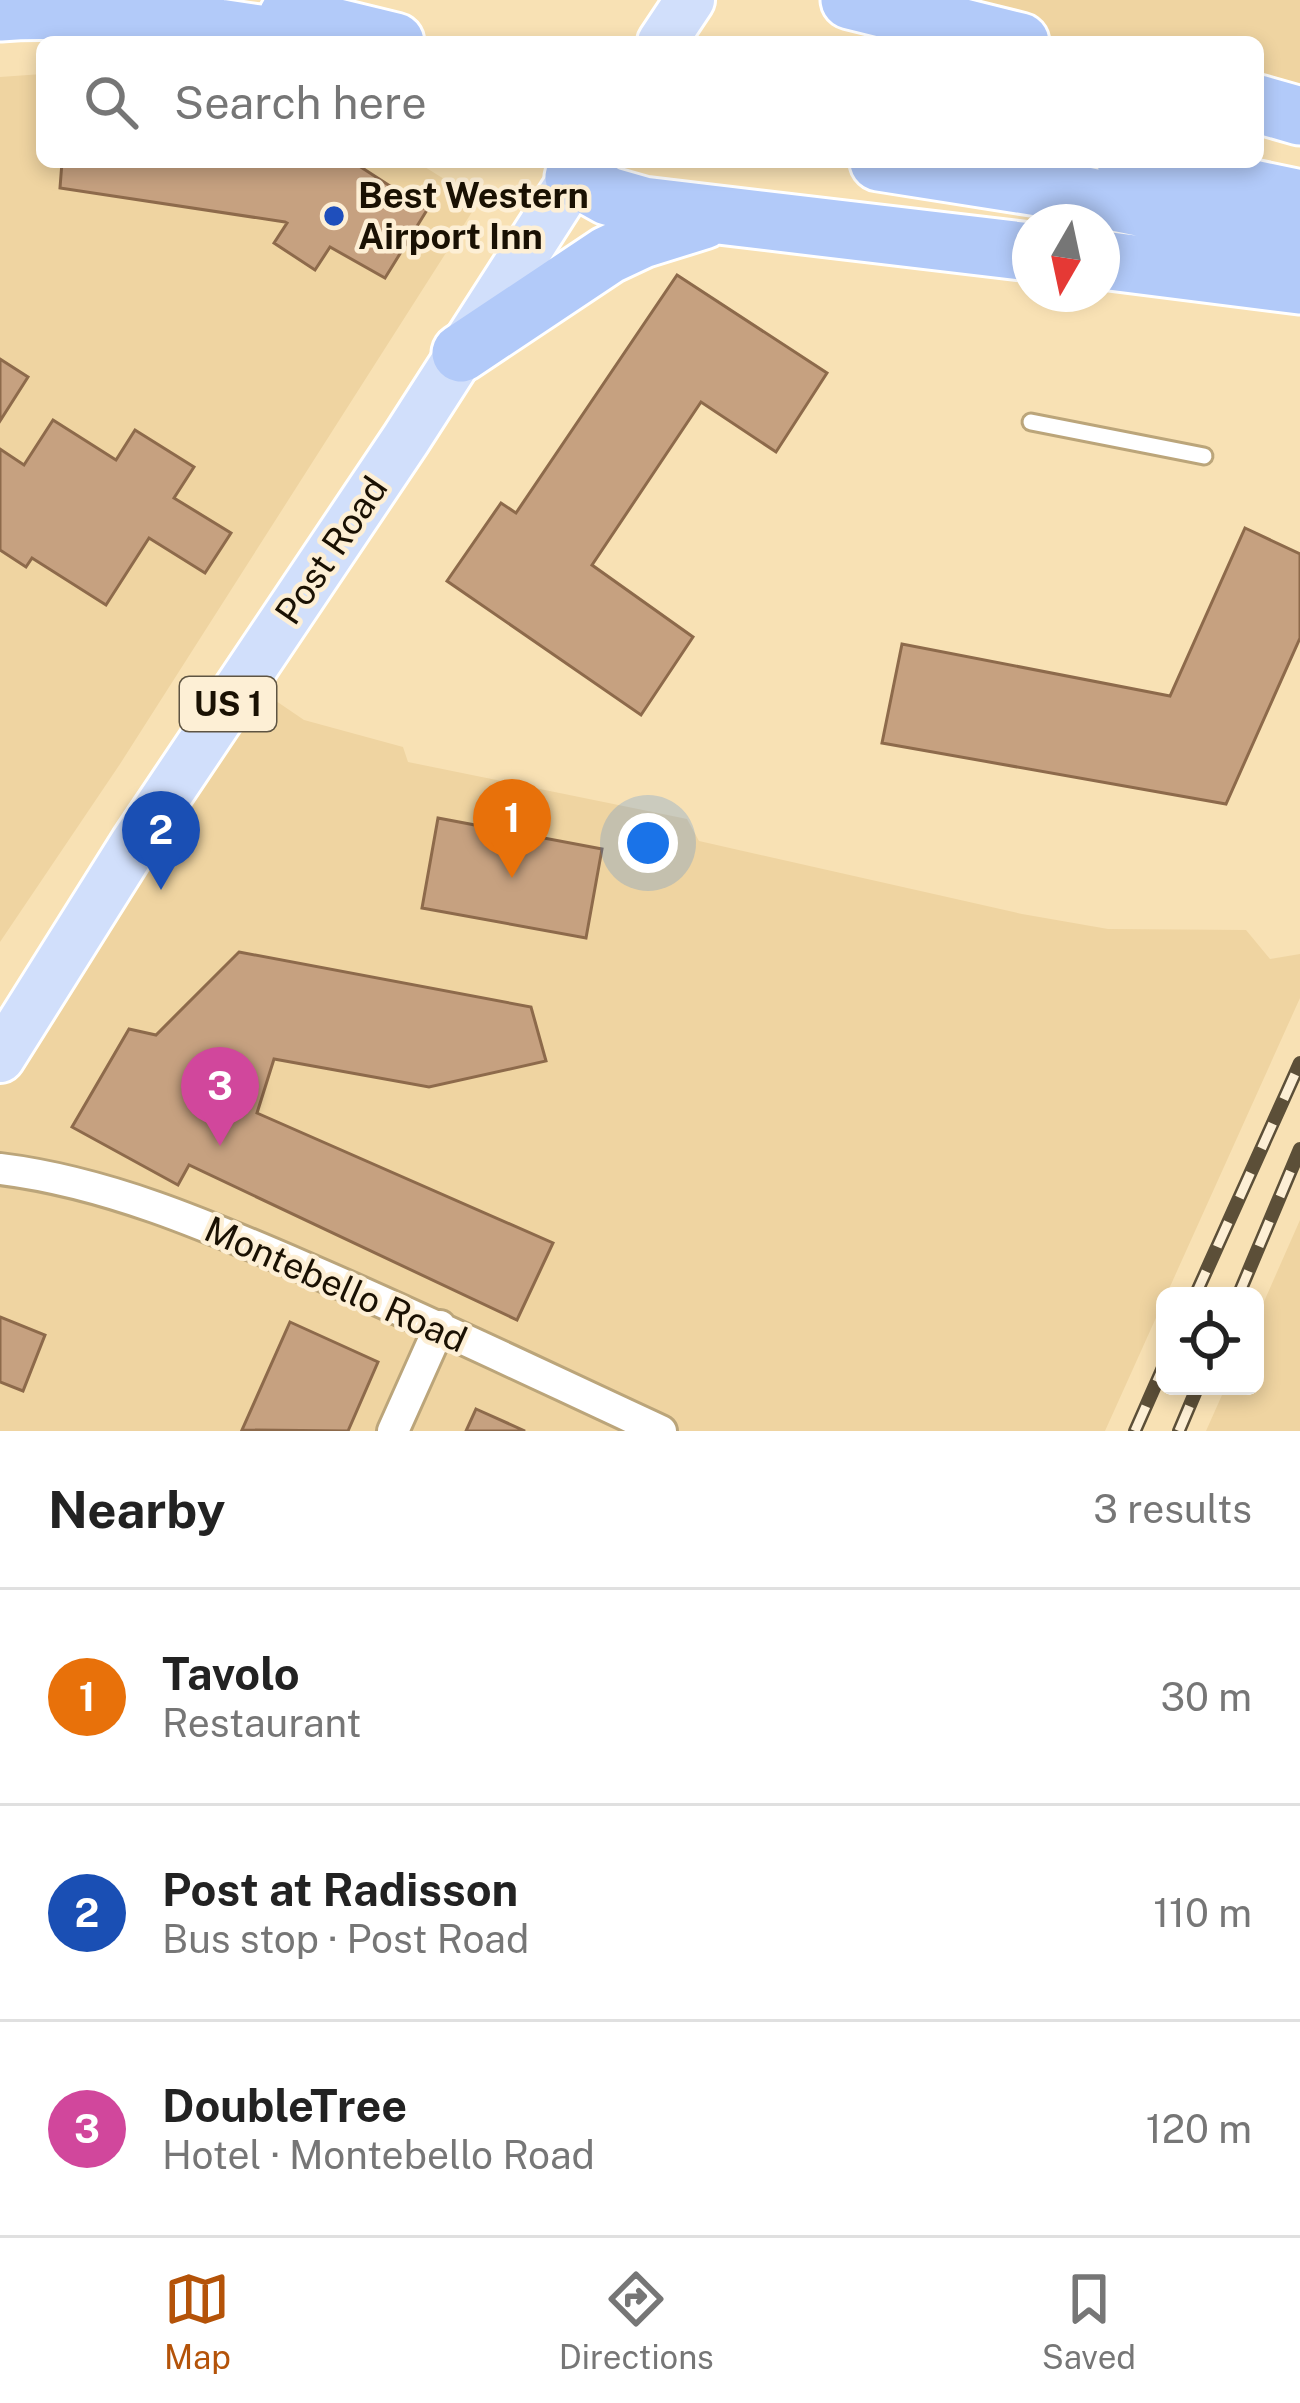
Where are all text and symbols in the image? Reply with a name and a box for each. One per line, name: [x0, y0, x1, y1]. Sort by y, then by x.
search box: [36, 36, 1264, 168]
icon: search: [78, 69, 144, 135]
text: Search here: [174, 76, 427, 129]
place label: Best Western Airport Inn: [358, 174, 589, 257]
marker: Best Western Airport Inn: [321, 203, 347, 229]
north arrow: [1012, 204, 1120, 312]
street label: Post Road: [266, 468, 396, 632]
road number: US 1: [180, 677, 276, 731]
pin: 1: [473, 779, 551, 878]
pin: 2: [122, 791, 200, 890]
your location: [618, 813, 678, 873]
pin: 3: [181, 1047, 259, 1146]
street label: Montebello Road: [199, 1207, 473, 1361]
map controls: [1156, 1287, 1264, 1395]
button: locate: [1156, 1287, 1264, 1395]
text: Nearby: [48, 1480, 225, 1539]
text: 3 results: [1093, 1486, 1252, 1532]
text: Tavolo: [162, 1647, 300, 1700]
text: 1: [79, 1674, 95, 1720]
text: 30 m: [1161, 1674, 1252, 1720]
text: Restaurant: [162, 1700, 361, 1746]
text: Post at Radisson: [162, 1863, 518, 1916]
text: 2: [75, 1890, 99, 1936]
text: 110 m: [1153, 1890, 1252, 1936]
text: Bus stop · Post Road: [162, 1916, 529, 1962]
text: DoubleTree: [162, 2079, 407, 2132]
text: 3: [74, 2106, 100, 2152]
text: 120 m: [1146, 2106, 1252, 2152]
text: Hotel · Montebello Road: [162, 2132, 595, 2178]
tab: Map: [164, 2266, 231, 2376]
tab: Directions: [559, 2266, 714, 2376]
tab: Saved: [1042, 2266, 1136, 2376]

